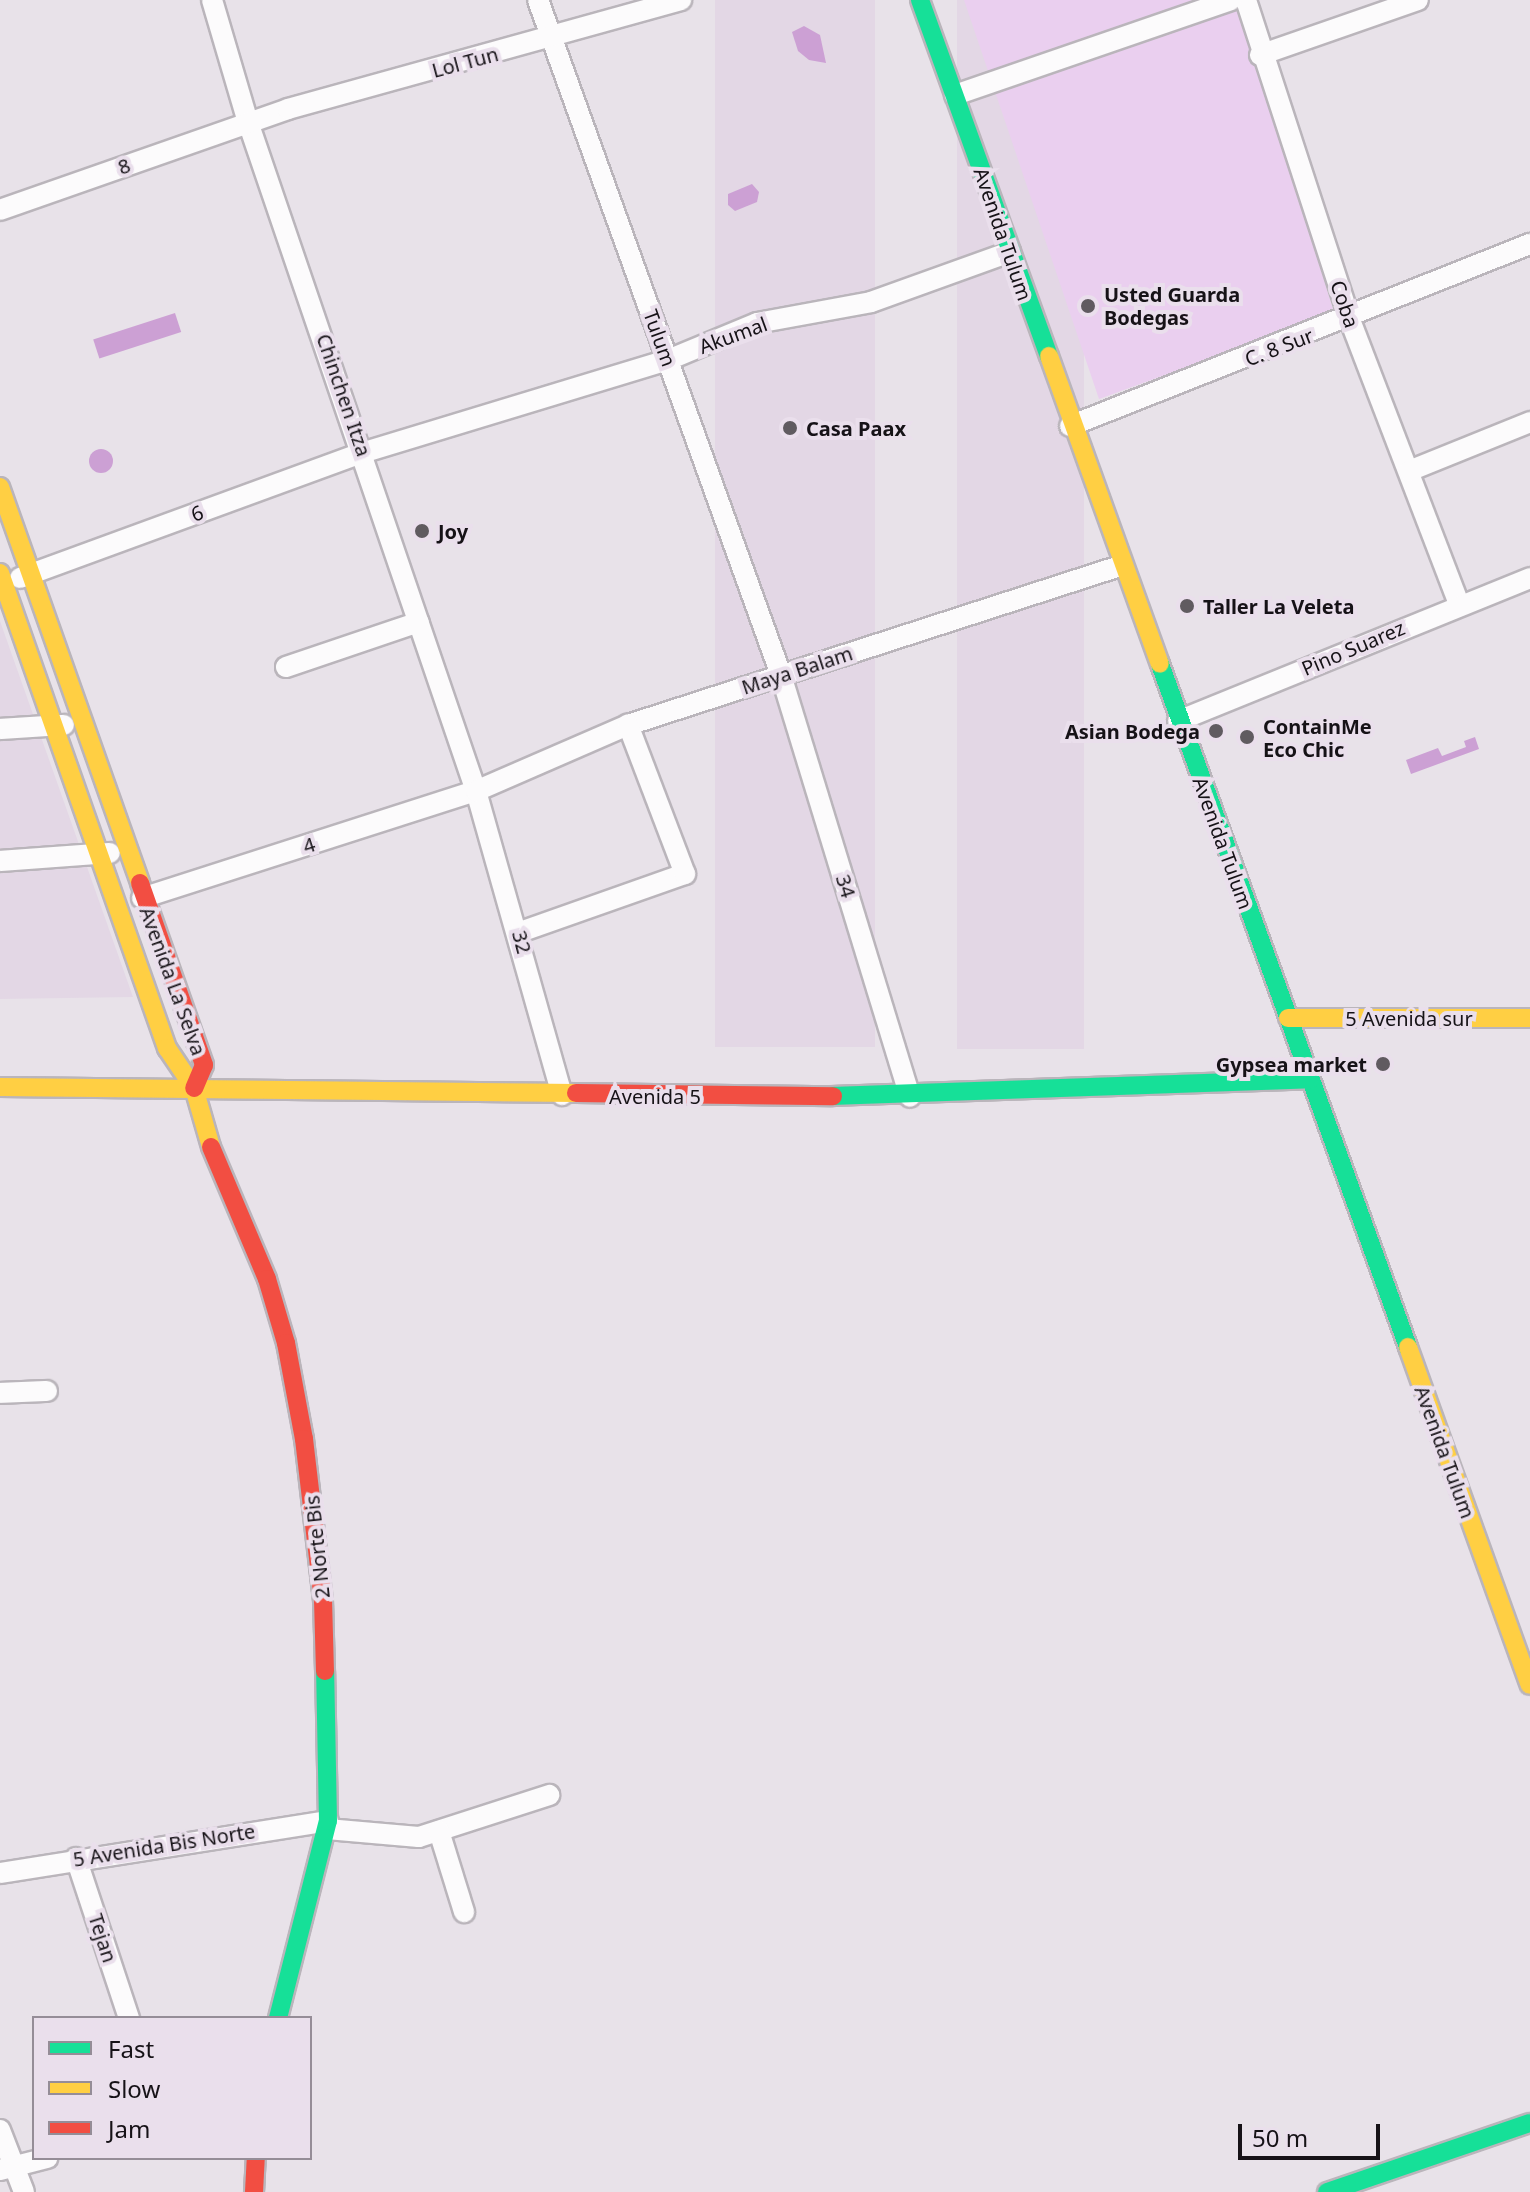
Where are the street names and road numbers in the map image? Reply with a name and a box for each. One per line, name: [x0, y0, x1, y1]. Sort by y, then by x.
street label: Lol Tun: [429, 42, 501, 82]
street label: 8: [115, 153, 133, 179]
street label: Avenida Tulum: [969, 164, 1037, 304]
street label: Coba: [1326, 277, 1364, 331]
street label: Tulum: [639, 306, 681, 370]
street label: Akumal: [696, 312, 770, 358]
street label: C. 8 Sur: [1241, 323, 1317, 371]
street label: Chinchen Itza: [312, 331, 376, 459]
street label: 6: [188, 500, 206, 526]
street label: Pino Suarez: [1298, 615, 1408, 681]
street label: Maya Balam: [738, 641, 856, 699]
street label: Avenida Tulum: [1188, 774, 1258, 912]
street label: 4: [300, 832, 318, 858]
street label: 34: [831, 872, 861, 900]
street label: Avenida La Selva: [135, 904, 211, 1058]
street label: 32: [507, 928, 537, 956]
street label: 5 Avenida sur: [1345, 1006, 1473, 1030]
street label: Avenida 5: [609, 1084, 701, 1108]
street label: Avenida Tulum: [1410, 1383, 1480, 1521]
street label: 2 Norte Bis: [300, 1494, 334, 1600]
street label: 5 Avenida Bis Norte: [71, 1819, 257, 1871]
street label: Tejan: [84, 1911, 122, 1965]

